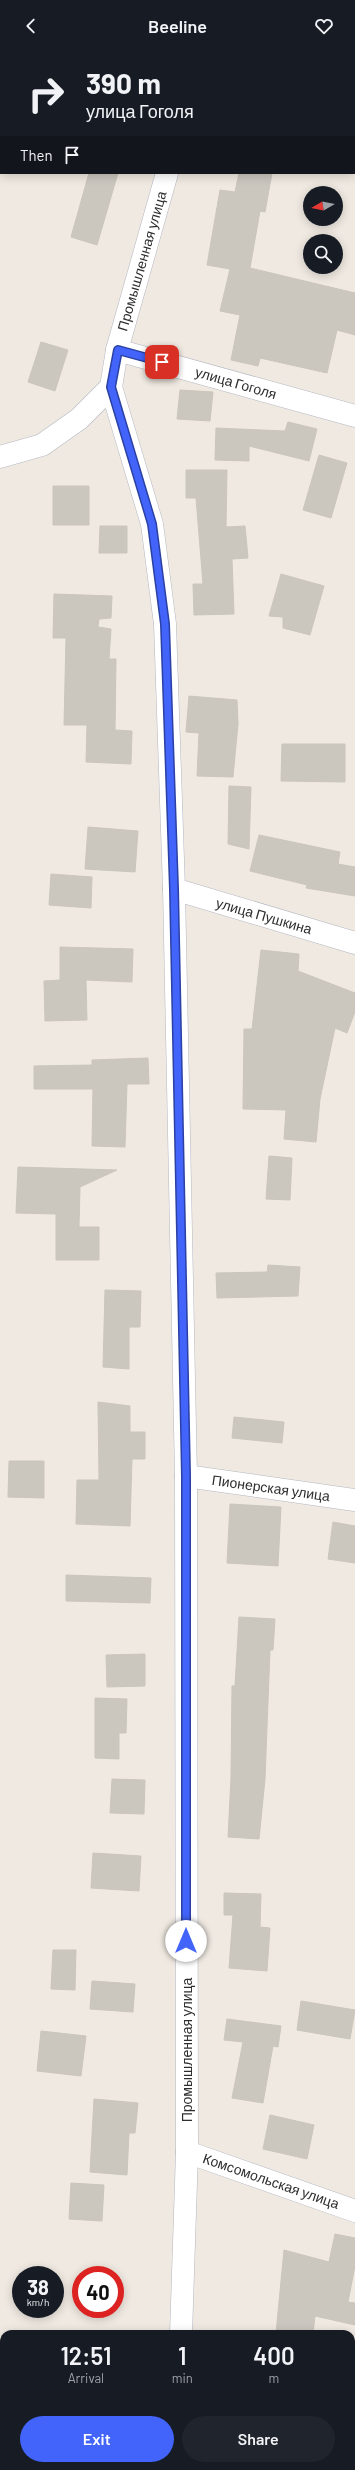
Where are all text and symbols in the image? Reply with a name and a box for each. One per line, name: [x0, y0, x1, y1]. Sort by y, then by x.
icon: back: [20, 15, 42, 37]
text: Beeline: [148, 15, 207, 37]
icon: heart: [313, 15, 335, 37]
text: 390 m: [86, 66, 161, 100]
icon: right: [20, 68, 72, 120]
text: улица Гоголя: [86, 100, 194, 122]
icon: arrive: [61, 144, 83, 166]
text: Then: [20, 146, 53, 164]
north arrow: [303, 186, 343, 226]
map controls: [303, 186, 343, 274]
street label: Промышленная улица: [113, 189, 170, 333]
button: search: [303, 234, 343, 274]
pin: [145, 345, 179, 379]
icon: arrive: [151, 351, 173, 373]
street label: улица Гоголя: [194, 363, 279, 402]
street label: улица Пушкина: [214, 894, 314, 937]
street label: Пионерская улица: [211, 1471, 331, 1504]
position arrow: [165, 1920, 207, 1962]
street label: Промышленная улица: [178, 1977, 195, 2122]
street label: Комсомольская улица: [201, 2149, 342, 2212]
speed limit sign: 40: [72, 2266, 124, 2318]
text: 38: [27, 2275, 49, 2299]
text: km/h: [27, 2296, 49, 2308]
text: 12:51: [60, 2341, 111, 2370]
text: 1: [178, 2341, 187, 2370]
text: 400: [253, 2341, 295, 2370]
text: Arrival: [68, 2370, 104, 2386]
text: min: [172, 2370, 193, 2386]
text: m: [269, 2370, 279, 2386]
button: Exit: [20, 2416, 174, 2462]
button: Share: [182, 2416, 335, 2462]

